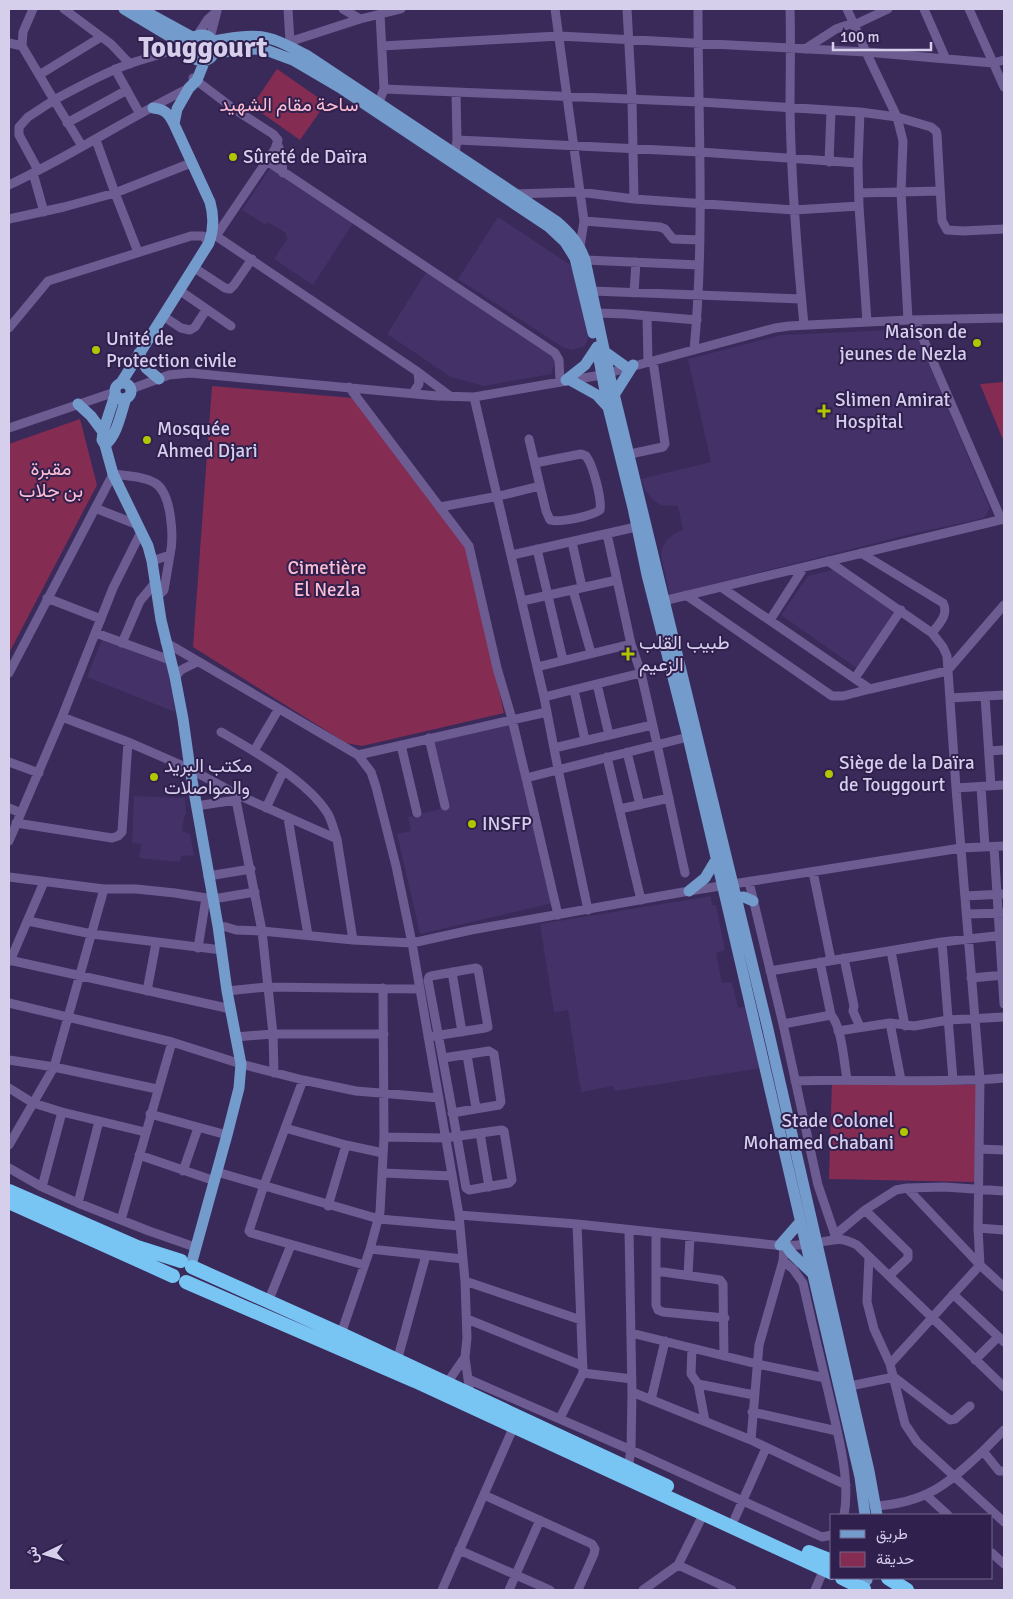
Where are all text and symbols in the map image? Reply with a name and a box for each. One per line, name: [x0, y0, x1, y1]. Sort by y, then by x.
scale bar: [833, 20, 930, 52]
text: 100 m: [840, 28, 880, 46]
district label: Touggourt: [139, 30, 268, 65]
park label: ساحة مقام الشهيد: [219, 93, 359, 117]
place label: Sûreté de Daïra: [243, 145, 367, 169]
marker: Sûreté de Daïra: [227, 151, 239, 163]
place label: Maison de jeunes de Nezla: [840, 320, 967, 366]
place label: Unité de Protection civile: [106, 327, 237, 373]
marker: Maison de jeunes de Nezla: [971, 337, 983, 349]
marker: Unité de Protection civile: [90, 344, 102, 356]
place label: Slimen Amirat Hospital: [835, 388, 951, 434]
marker: Slimen Amirat Hospital: [817, 404, 831, 418]
place label: Mosquée Ahmed Djari: [157, 417, 258, 463]
marker: Mosquée Ahmed Djari: [141, 434, 153, 446]
park label: مقبرة بن جلاب: [19, 457, 83, 503]
park label: Cimetière El Nezla: [288, 556, 366, 602]
place label: طبيب القلب الزعيم: [639, 631, 730, 677]
marker: طبيب القلب الزعيم: [621, 647, 635, 661]
place label: Siège de la Daïra de Touggourt: [839, 751, 975, 797]
place label: مكتب البريد والمواصلات: [164, 754, 252, 800]
marker: Siège de la Daïra de Touggourt: [823, 768, 835, 780]
marker: مكتب البريد والمواصلات: [148, 771, 160, 783]
place label: INSFP: [482, 812, 532, 836]
marker: INSFP: [466, 818, 478, 830]
place label: Stade Colonel Mohamed Chabani: [743, 1109, 894, 1155]
marker: Stade Colonel Mohamed Chabani: [898, 1126, 910, 1138]
legend: [830, 1514, 993, 1579]
text: طريق: [876, 1525, 908, 1544]
north arrow: [20, 1529, 70, 1579]
text: ش: [23, 1546, 42, 1564]
text: حديقة: [876, 1550, 914, 1568]

